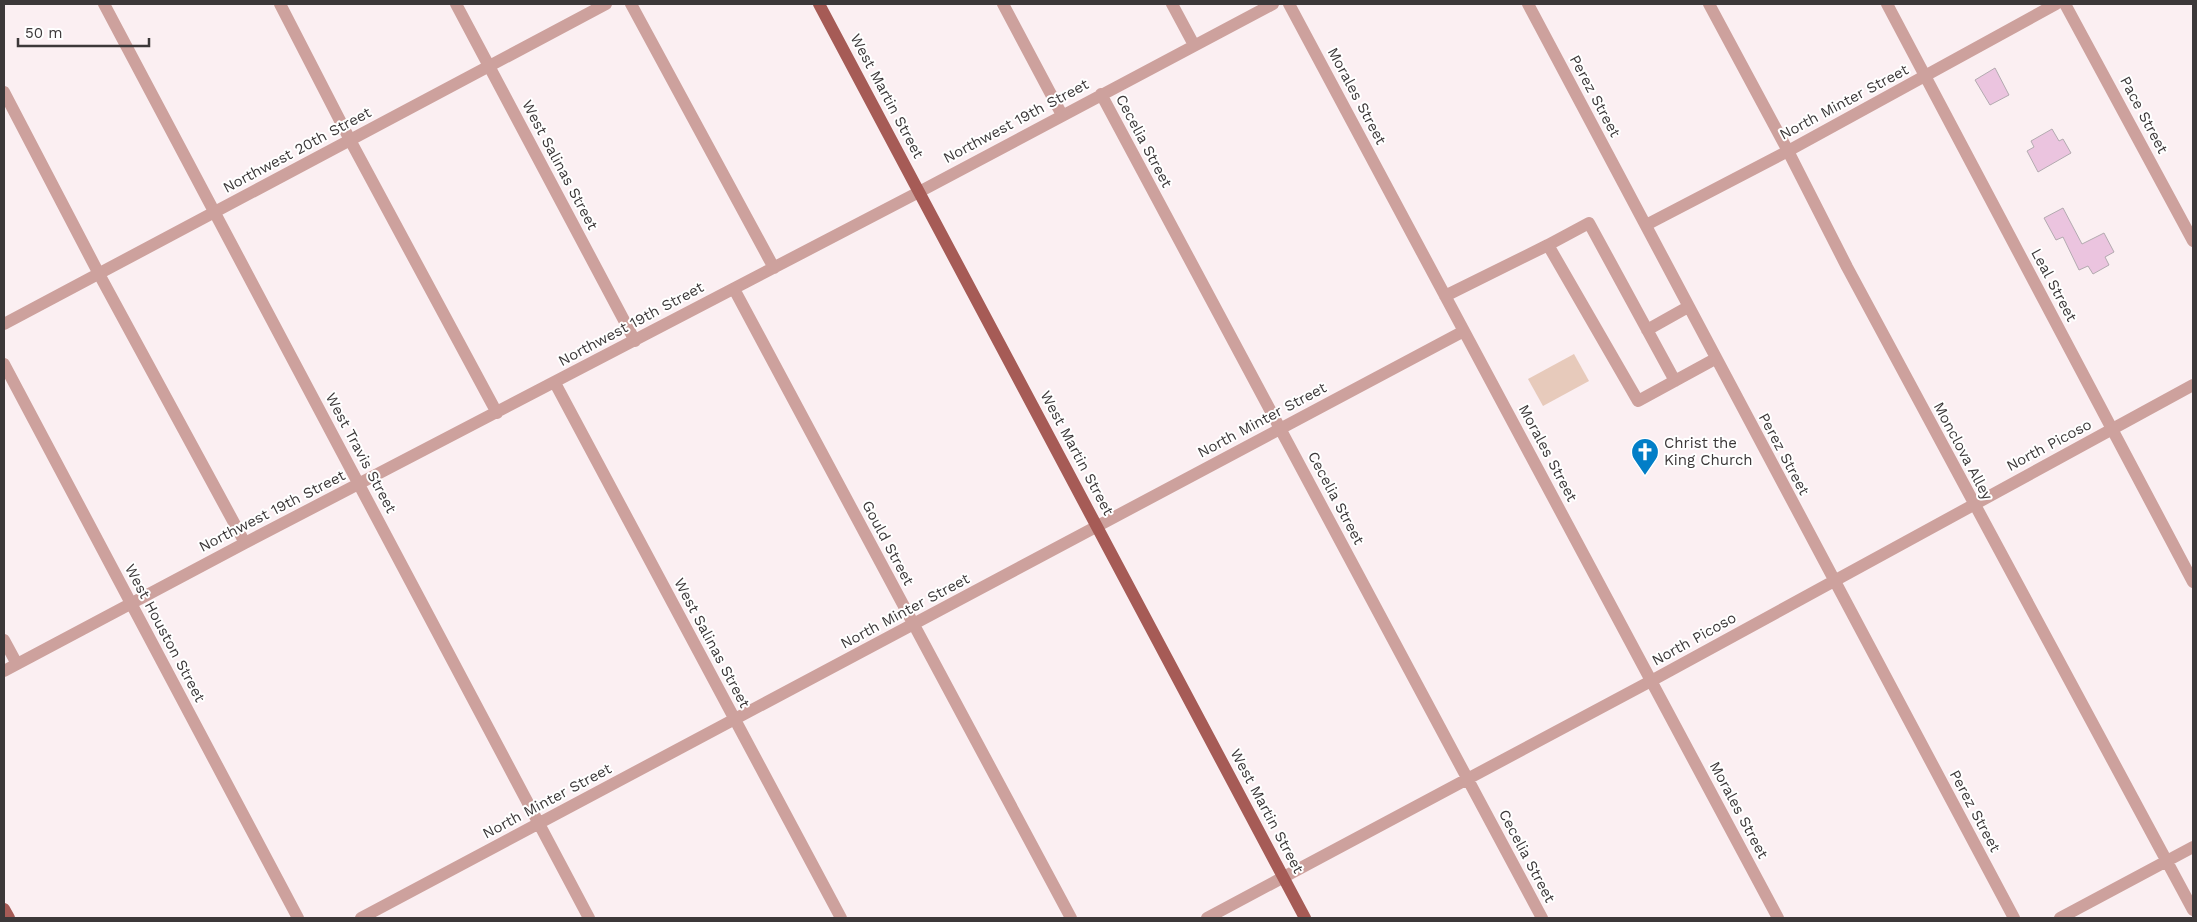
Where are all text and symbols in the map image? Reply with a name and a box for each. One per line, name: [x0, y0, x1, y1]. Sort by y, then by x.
scale bar: [18, 15, 149, 47]
text: 50 m: [25, 24, 62, 42]
street label: West Martin Street: [847, 31, 928, 162]
street label: Morales Street: [1324, 44, 1391, 148]
street label: Perez Street: [1566, 52, 1625, 141]
street label: North Minter Street: [1777, 60, 1912, 144]
street label: Pace Street: [2116, 73, 2172, 157]
street label: Northwest 19th Street: [940, 75, 1092, 167]
street label: Cecelia Street: [1112, 91, 1176, 191]
street label: West Salinas Street: [518, 97, 602, 234]
street label: Northwest 20th Street: [220, 103, 375, 197]
street label: Leal Street: [2027, 245, 2081, 325]
street label: Northwest 19th Street: [555, 278, 707, 370]
street label: North Minter Street: [1195, 378, 1330, 462]
street label: West Martin Street: [1037, 388, 1118, 519]
street label: West Travis Street: [322, 390, 401, 517]
street label: Monclova Alley: [1930, 399, 1996, 503]
street label: Morales Street: [1515, 401, 1582, 505]
street label: Perez Street: [1755, 410, 1814, 499]
street label: North Picoso: [2003, 415, 2095, 475]
place label: Christ the King Church: [1664, 434, 1753, 469]
church icon: Christ the King Church: [1630, 437, 1660, 476]
street label: Cecelia Street: [1304, 448, 1368, 548]
street label: Northwest 19th Street: [196, 466, 349, 556]
street label: Gould Street: [858, 498, 918, 589]
street label: West Houston Street: [121, 561, 209, 706]
street label: North Minter Street: [838, 569, 973, 653]
street label: West Salinas Street: [670, 575, 754, 712]
street label: North Picoso: [1649, 608, 1739, 670]
street label: West Martin Street: [1227, 746, 1308, 877]
street label: Morales Street: [1706, 758, 1773, 862]
street label: North Minter Street: [480, 759, 615, 843]
street label: Perez Street: [1946, 767, 2005, 856]
street label: Cecelia Street: [1495, 806, 1559, 906]

